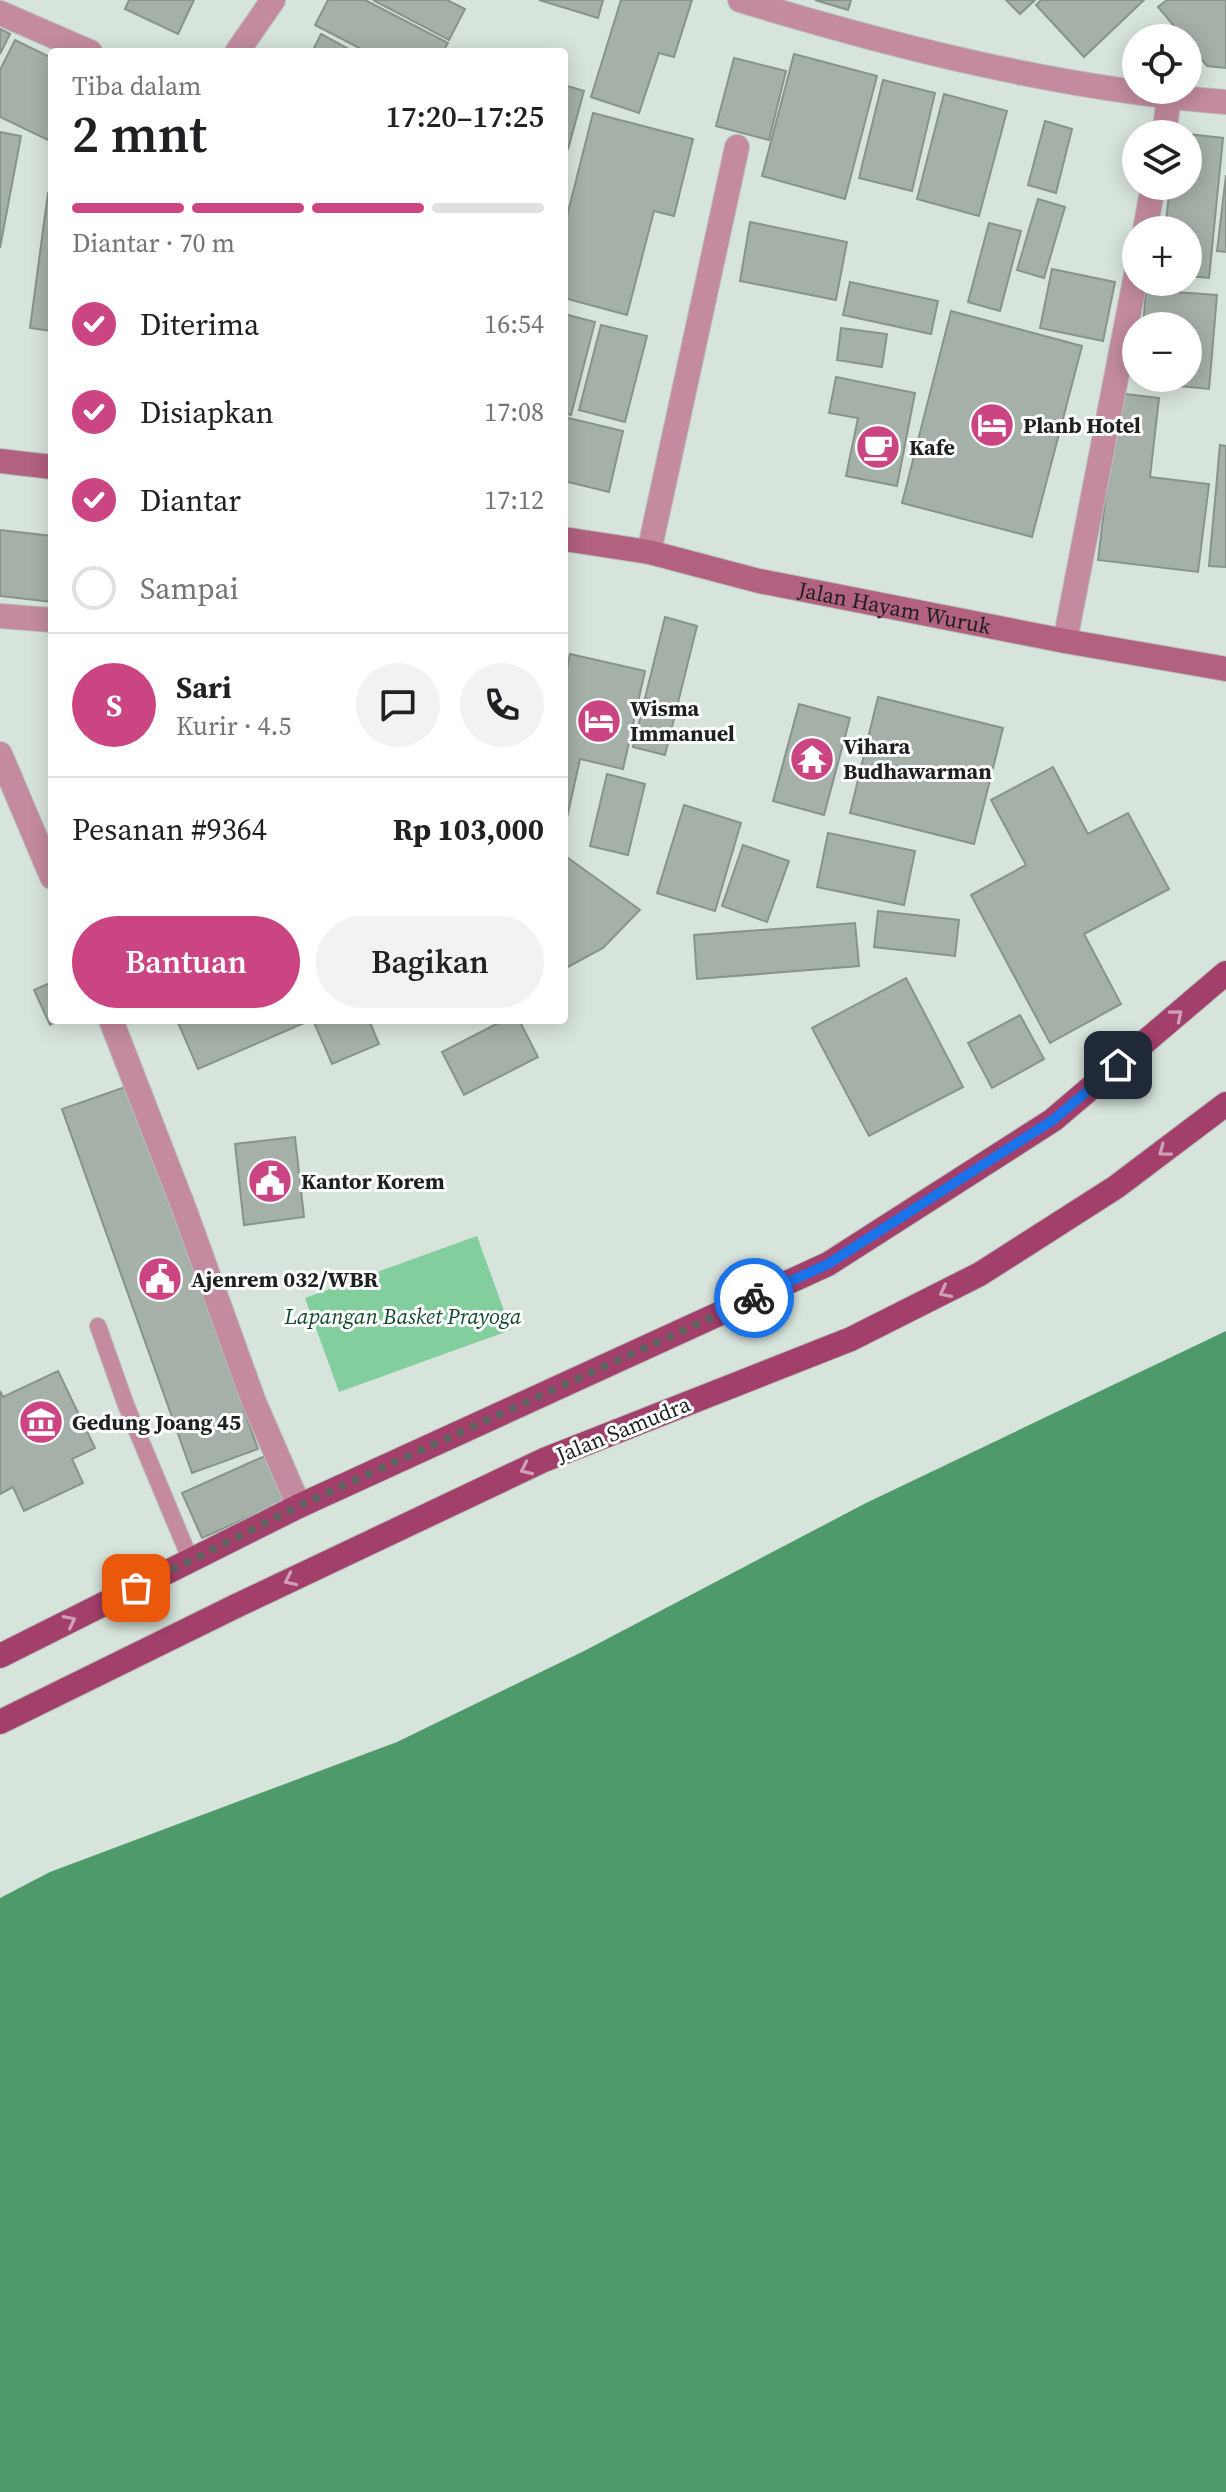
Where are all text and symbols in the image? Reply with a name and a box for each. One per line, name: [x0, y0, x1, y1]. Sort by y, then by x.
map controls: [1122, 24, 1202, 392]
button: locate: [1122, 24, 1202, 104]
text: Tiba dalam: [72, 68, 201, 104]
text: 17:20–17:25: [385, 96, 544, 137]
text: 2 mnt: [72, 98, 207, 169]
button: layers: [1122, 120, 1202, 200]
button: +: [1122, 216, 1202, 296]
text: Diantar · 70 m: [72, 225, 235, 261]
icon: check: [72, 302, 116, 346]
text: Diterima: [140, 304, 259, 345]
text: 16:54: [484, 306, 544, 342]
button: −: [1122, 312, 1202, 392]
icon: check: [72, 390, 116, 434]
text: Disiapkan: [140, 392, 274, 433]
text: 17:08: [484, 394, 544, 430]
hotel icon: Planb Hotel: [968, 401, 1016, 449]
place label: Planb Hotel: [1023, 410, 1141, 440]
cafe icon: Kafe: [854, 423, 902, 471]
place label: Kafe: [909, 432, 955, 462]
icon: check: [72, 478, 116, 522]
text: Diantar: [140, 480, 241, 521]
text: 17:12: [484, 482, 544, 518]
text: Sampai: [140, 568, 239, 609]
street label: Jalan Hayam Wuruk: [795, 574, 995, 641]
button: chat: [356, 663, 440, 747]
button: phone: [460, 663, 544, 747]
text: Sari: [176, 667, 232, 708]
text: S: [106, 685, 122, 726]
place label: Wisma Immanuel: [630, 693, 735, 748]
hotel icon: Wisma Immanuel: [575, 697, 623, 745]
text: Kurir · 4.5: [176, 708, 291, 744]
place label: Vihara Budhawarman: [843, 731, 992, 786]
temple icon: Vihara Budhawarman: [788, 735, 836, 783]
text: Pesanan #9364: [72, 809, 267, 850]
text: Rp 103,000: [393, 809, 544, 850]
button: Bantuan: [72, 916, 300, 1008]
button: Bagikan: [316, 916, 544, 1008]
one-way arrow: [1168, 1010, 1182, 1025]
pin: [1084, 1031, 1152, 1099]
icon: home: [1096, 1043, 1140, 1087]
one-way arrow: [1158, 1141, 1172, 1156]
public building icon: Kantor Korem: [246, 1157, 294, 1205]
place label: Kantor Korem: [301, 1166, 445, 1196]
public building icon: Ajenrem 032/WBR: [136, 1255, 184, 1303]
courier: [714, 1258, 794, 1338]
place label: Ajenrem 032/WBR: [191, 1264, 378, 1294]
icon: bike: [732, 1276, 776, 1320]
one-way arrow: [939, 1282, 954, 1297]
park label: Lapangan Basket Prayoga: [284, 1301, 522, 1331]
street label: Jalan Samudra: [551, 1388, 695, 1470]
museum icon: Gedung Joang 45: [17, 1398, 65, 1446]
place label: Gedung Joang 45: [72, 1407, 241, 1437]
one-way arrow: [519, 1459, 534, 1475]
pin: [102, 1554, 170, 1622]
icon: bag: [114, 1566, 158, 1610]
one-way arrow: [284, 1570, 299, 1586]
one-way arrow: [61, 1615, 76, 1631]

